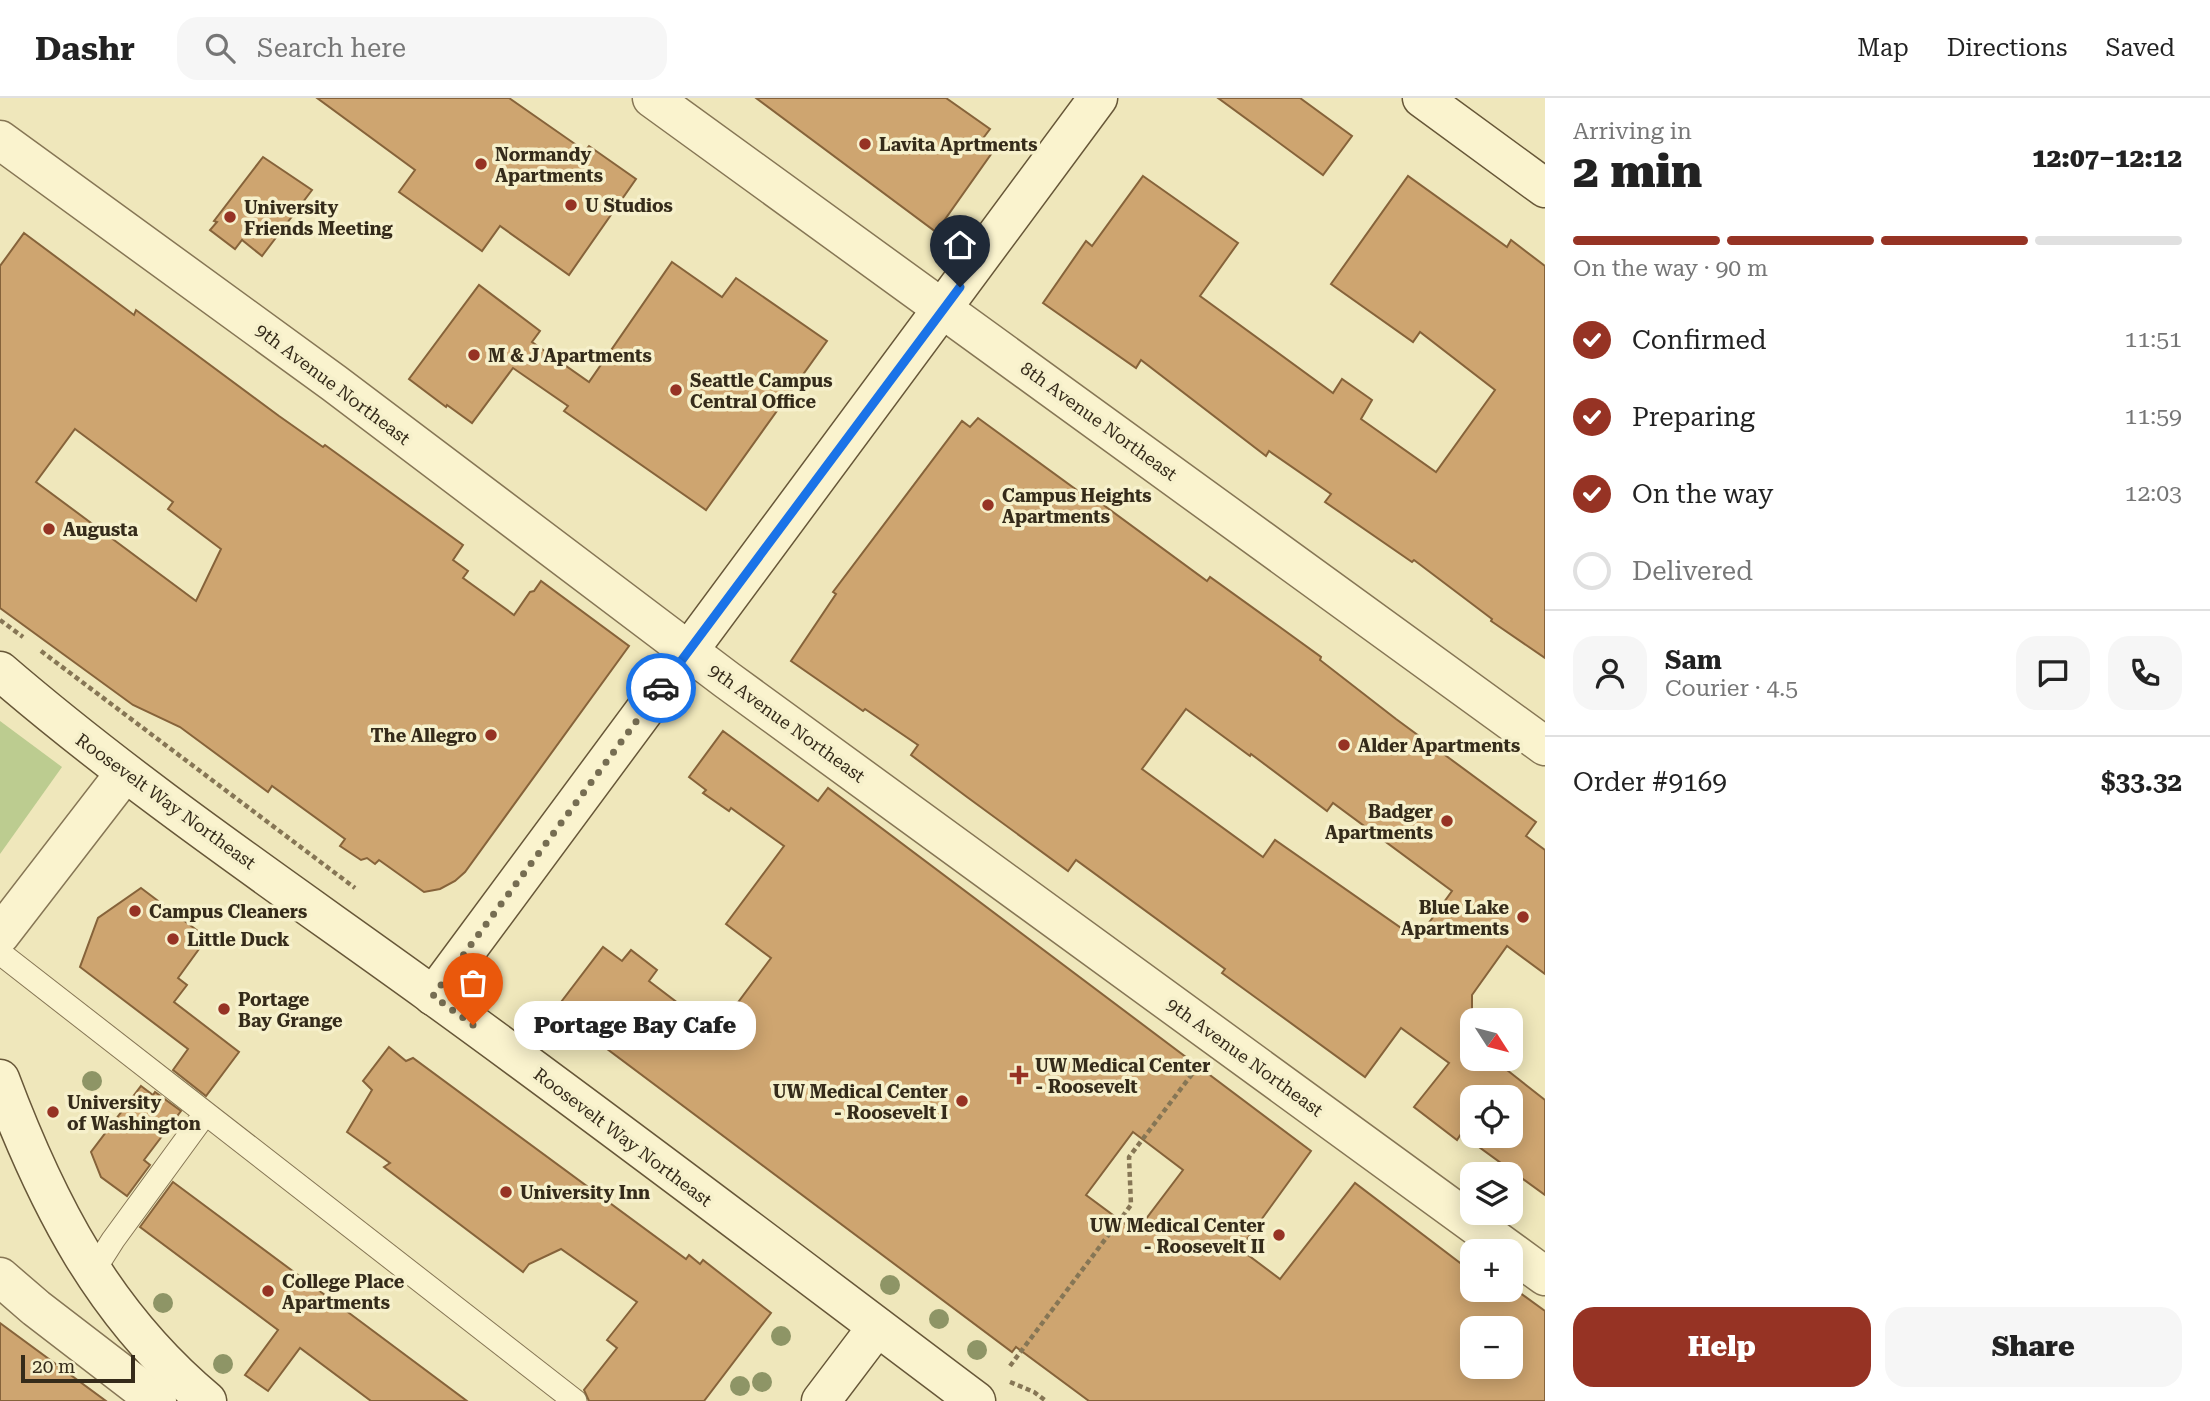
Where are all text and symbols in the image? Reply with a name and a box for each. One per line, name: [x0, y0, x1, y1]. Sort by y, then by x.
search box: [177, 17, 667, 80]
text: Dashr: [35, 29, 135, 68]
icon: search: [201, 29, 239, 67]
text: Search here: [257, 33, 406, 63]
text: Map: [1857, 34, 1909, 62]
text: Directions: [1947, 34, 2067, 62]
text: Saved: [2105, 34, 2175, 62]
text: Arriving in: [1573, 118, 1692, 145]
place label: Lavita Aprtments: [879, 134, 1037, 155]
marker: Lavita Aprtments: [857, 136, 873, 152]
text: 12:07–12:12: [2032, 143, 2182, 173]
place label: Normandy Apartments: [495, 144, 603, 186]
text: 2 min: [1573, 144, 1702, 198]
marker: Normandy Apartments: [473, 156, 489, 172]
place label: U Studios: [585, 195, 673, 216]
place label: University Friends Meeting: [244, 197, 394, 239]
marker: U Studios: [563, 197, 579, 213]
marker: University Friends Meeting: [222, 209, 238, 225]
pin: [930, 215, 990, 287]
icon: home: [941, 226, 979, 264]
text: On the way · 90 m: [1573, 255, 1768, 282]
street label: 9th Avenue Northeast: [252, 319, 415, 449]
icon: check: [1573, 321, 1611, 359]
text: Confirmed: [1632, 325, 1767, 355]
text: 11:51: [2125, 326, 2182, 353]
place label: M & J Apartments: [488, 345, 652, 366]
marker: M & J Apartments: [466, 347, 482, 363]
street label: 8th Avenue Northeast: [1017, 357, 1182, 485]
place label: Seattle Campus Central Office: [690, 370, 833, 412]
marker: Seattle Campus Central Office: [668, 382, 684, 398]
icon: check: [1573, 398, 1611, 436]
text: Preparing: [1632, 402, 1755, 432]
text: 11:59: [2125, 403, 2182, 430]
icon: check: [1573, 475, 1611, 513]
text: On the way: [1632, 479, 1773, 509]
text: 12:03: [2125, 480, 2182, 507]
place label: Campus Heights Apartments: [1002, 485, 1152, 527]
marker: Campus Heights Apartments: [980, 497, 996, 513]
place label: Augusta: [63, 519, 138, 540]
marker: Augusta: [41, 521, 57, 537]
text: Delivered: [1632, 556, 1753, 586]
button: person: [1573, 636, 1647, 710]
button: chat: [2016, 636, 2090, 710]
button: phone: [2108, 636, 2182, 710]
text: Sam: [1665, 645, 1722, 675]
courier: [626, 653, 696, 723]
street label: 9th Avenue Northeast: [705, 659, 870, 787]
icon: car: [642, 669, 680, 707]
text: Courier · 4.5: [1665, 675, 1798, 702]
place label: The Allegro: [371, 725, 477, 746]
marker: The Allegro: [483, 727, 499, 743]
street label: Roosevelt Way Northeast: [72, 729, 260, 873]
place label: Alder Apartments: [1358, 735, 1520, 756]
marker: Alder Apartments: [1336, 737, 1352, 753]
text: Order #9169: [1573, 767, 1727, 797]
text: $33.32: [2101, 767, 2182, 797]
place label: Badger Apartments: [1325, 801, 1433, 843]
marker: Badger Apartments: [1439, 813, 1455, 829]
place label: Blue Lake Apartments: [1401, 897, 1509, 939]
place label: Campus Cleaners: [149, 901, 307, 922]
marker: Campus Cleaners: [127, 903, 143, 919]
marker: Blue Lake Apartments: [1515, 909, 1531, 925]
place label: Little Duck: [187, 929, 290, 950]
marker: Little Duck: [165, 931, 181, 947]
pin: [443, 953, 503, 1025]
icon: bag: [454, 964, 492, 1002]
place label: Portage Bay Grange: [238, 989, 343, 1031]
street label: 9th Avenue Northeast: [1163, 993, 1328, 1121]
callout: Portage Bay Cafe: [515, 1000, 756, 1049]
marker: Portage Bay Grange: [216, 1001, 232, 1017]
north arrow: [1460, 1008, 1522, 1071]
map controls: [1460, 1008, 1523, 1379]
text: Portage Bay Cafe: [534, 1012, 736, 1039]
place label: UW Medical Center - Roosevelt: [1035, 1055, 1210, 1097]
street label: Roosevelt Way Northeast: [530, 1063, 716, 1211]
marker: UW Medical Center - Roosevelt: [1009, 1065, 1029, 1085]
place label: UW Medical Center - Roosevelt I: [773, 1081, 948, 1123]
button: locate: [1460, 1085, 1523, 1148]
place label: University of Washington: [67, 1092, 201, 1134]
marker: UW Medical Center - Roosevelt I: [954, 1093, 970, 1109]
marker: University of Washington: [45, 1104, 61, 1120]
button: layers: [1460, 1162, 1523, 1225]
place label: University Inn: [520, 1182, 650, 1203]
marker: University Inn: [498, 1184, 514, 1200]
place label: UW Medical Center - Roosevelt II: [1090, 1215, 1265, 1257]
marker: UW Medical Center - Roosevelt II: [1271, 1227, 1287, 1243]
button: +: [1460, 1239, 1523, 1302]
place label: College Place Apartments: [282, 1271, 405, 1313]
marker: College Place Apartments: [260, 1283, 276, 1299]
button: Help: [1573, 1307, 1871, 1387]
button: Share: [1885, 1307, 2182, 1387]
button: −: [1460, 1316, 1523, 1379]
scale bar: [21, 1352, 135, 1384]
text: 20 m: [32, 1355, 75, 1378]

